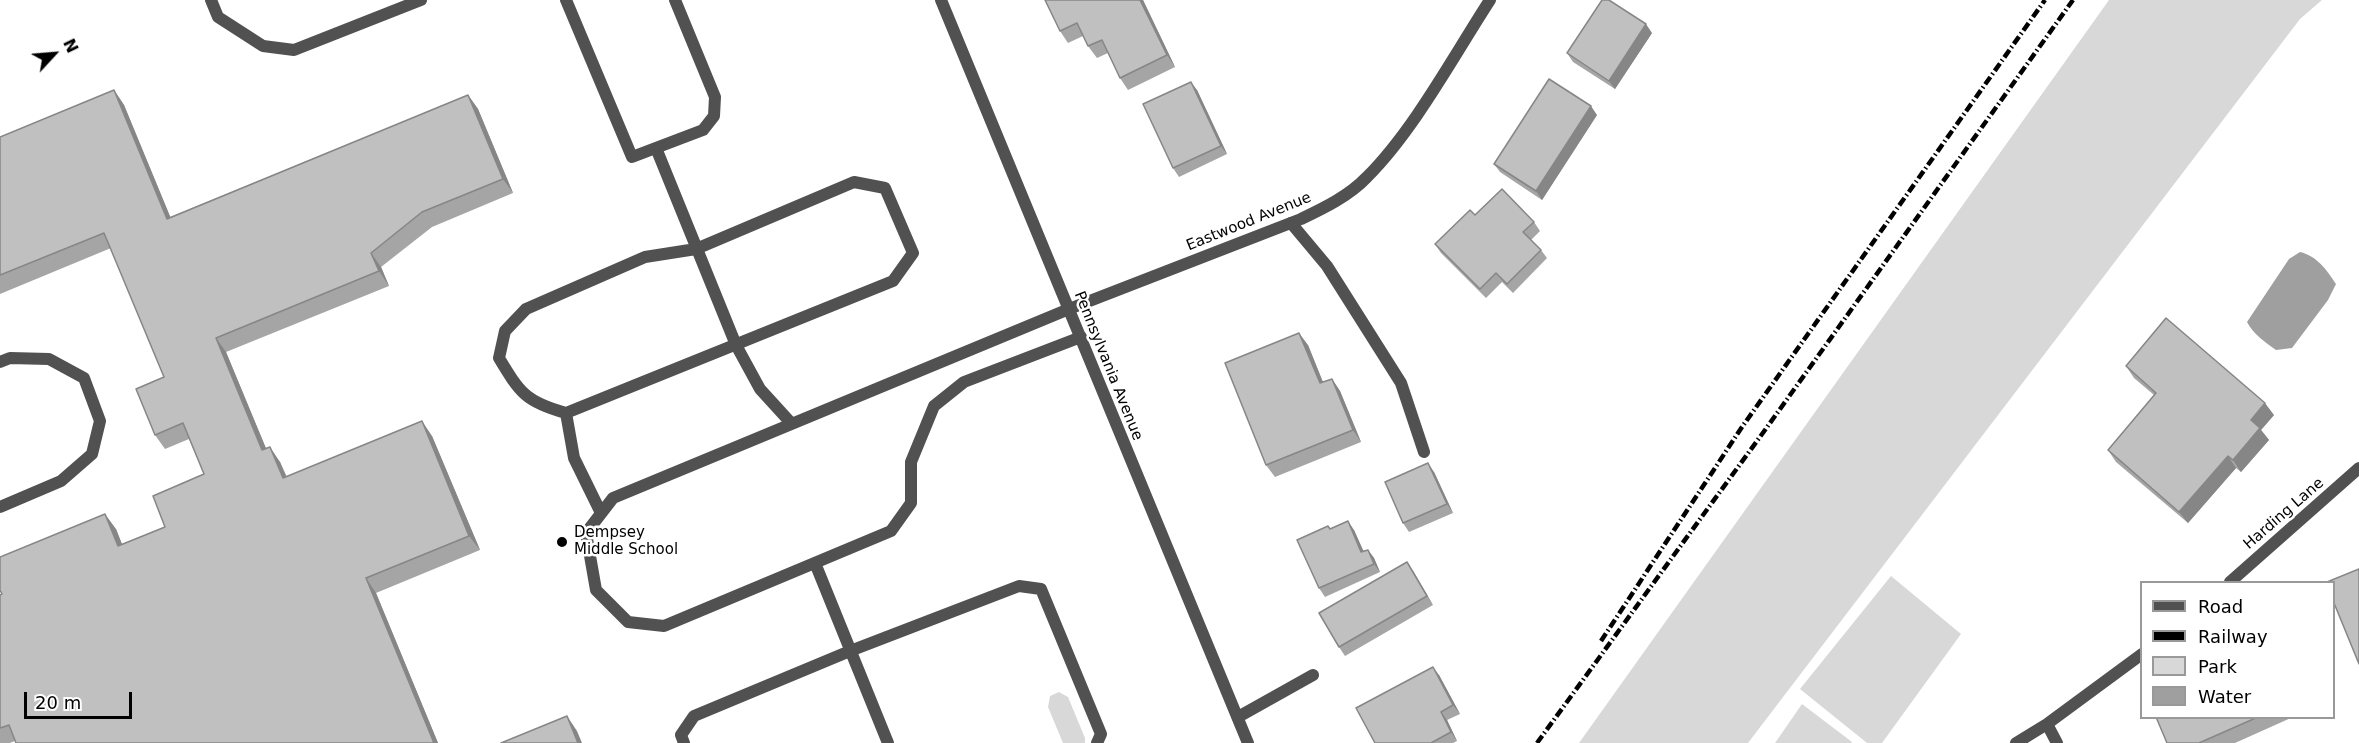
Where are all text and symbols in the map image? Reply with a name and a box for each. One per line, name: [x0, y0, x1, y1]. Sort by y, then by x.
north arrow: [24, 24, 84, 84]
text: N: [59, 36, 82, 56]
street label: Eastwood Avenue: [1184, 189, 1314, 255]
street label: Pennsylvania Avenue: [1070, 289, 1146, 443]
street label: Harding Lane: [2240, 474, 2328, 554]
place label: Dempsey Middle School: [574, 524, 678, 559]
marker: Dempsey Middle School: [555, 535, 569, 549]
legend: [2140, 581, 2335, 719]
text: Road: [2198, 596, 2243, 617]
text: Railway: [2198, 626, 2268, 647]
text: Park: [2198, 656, 2237, 677]
scale bar: [27, 680, 135, 718]
text: Water: [2198, 686, 2251, 707]
text: 20 m: [35, 692, 81, 713]

